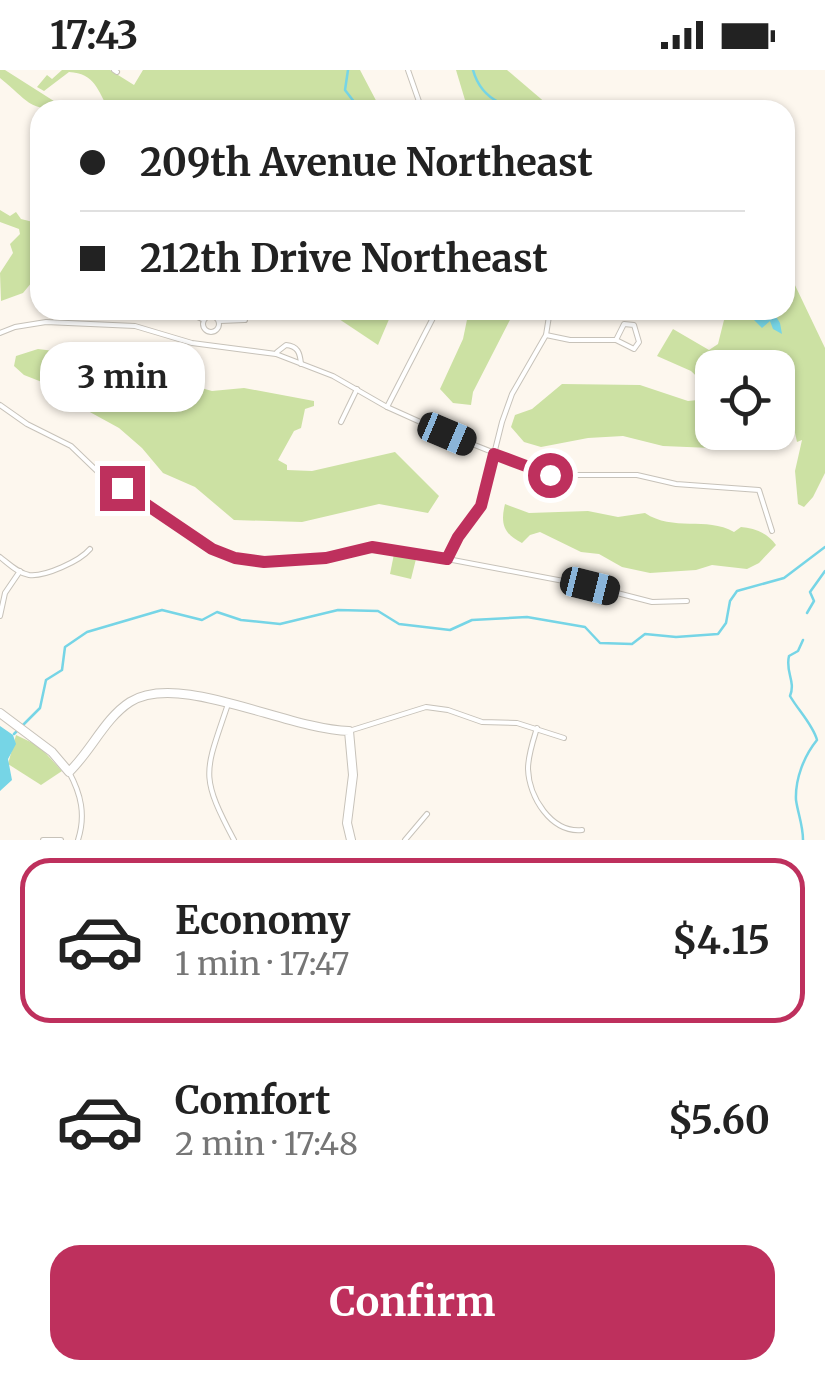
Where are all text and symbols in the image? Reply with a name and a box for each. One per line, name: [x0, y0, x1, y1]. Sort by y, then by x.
text: 17:43: [50, 12, 138, 59]
text: 209th Avenue Northeast: [140, 139, 593, 186]
text: 212th Drive Northeast: [140, 235, 548, 282]
callout: 3 min: [39, 343, 204, 413]
map controls: [695, 350, 795, 450]
button: locate: [695, 350, 795, 450]
text: 3 min: [77, 357, 168, 397]
car: [414, 408, 480, 460]
route start: [528, 453, 573, 498]
route end: [100, 466, 145, 511]
car: [557, 564, 623, 608]
icon: car: [55, 896, 145, 986]
text: Economy: [175, 897, 350, 944]
text: $4.15: [672, 917, 770, 964]
text: 1 min · 17:47: [175, 944, 350, 984]
icon: car: [55, 1076, 145, 1166]
text: Comfort: [175, 1077, 331, 1124]
text: $5.60: [668, 1097, 770, 1144]
text: 2 min · 17:48: [175, 1124, 358, 1164]
button: Confirm: [50, 1245, 775, 1360]

